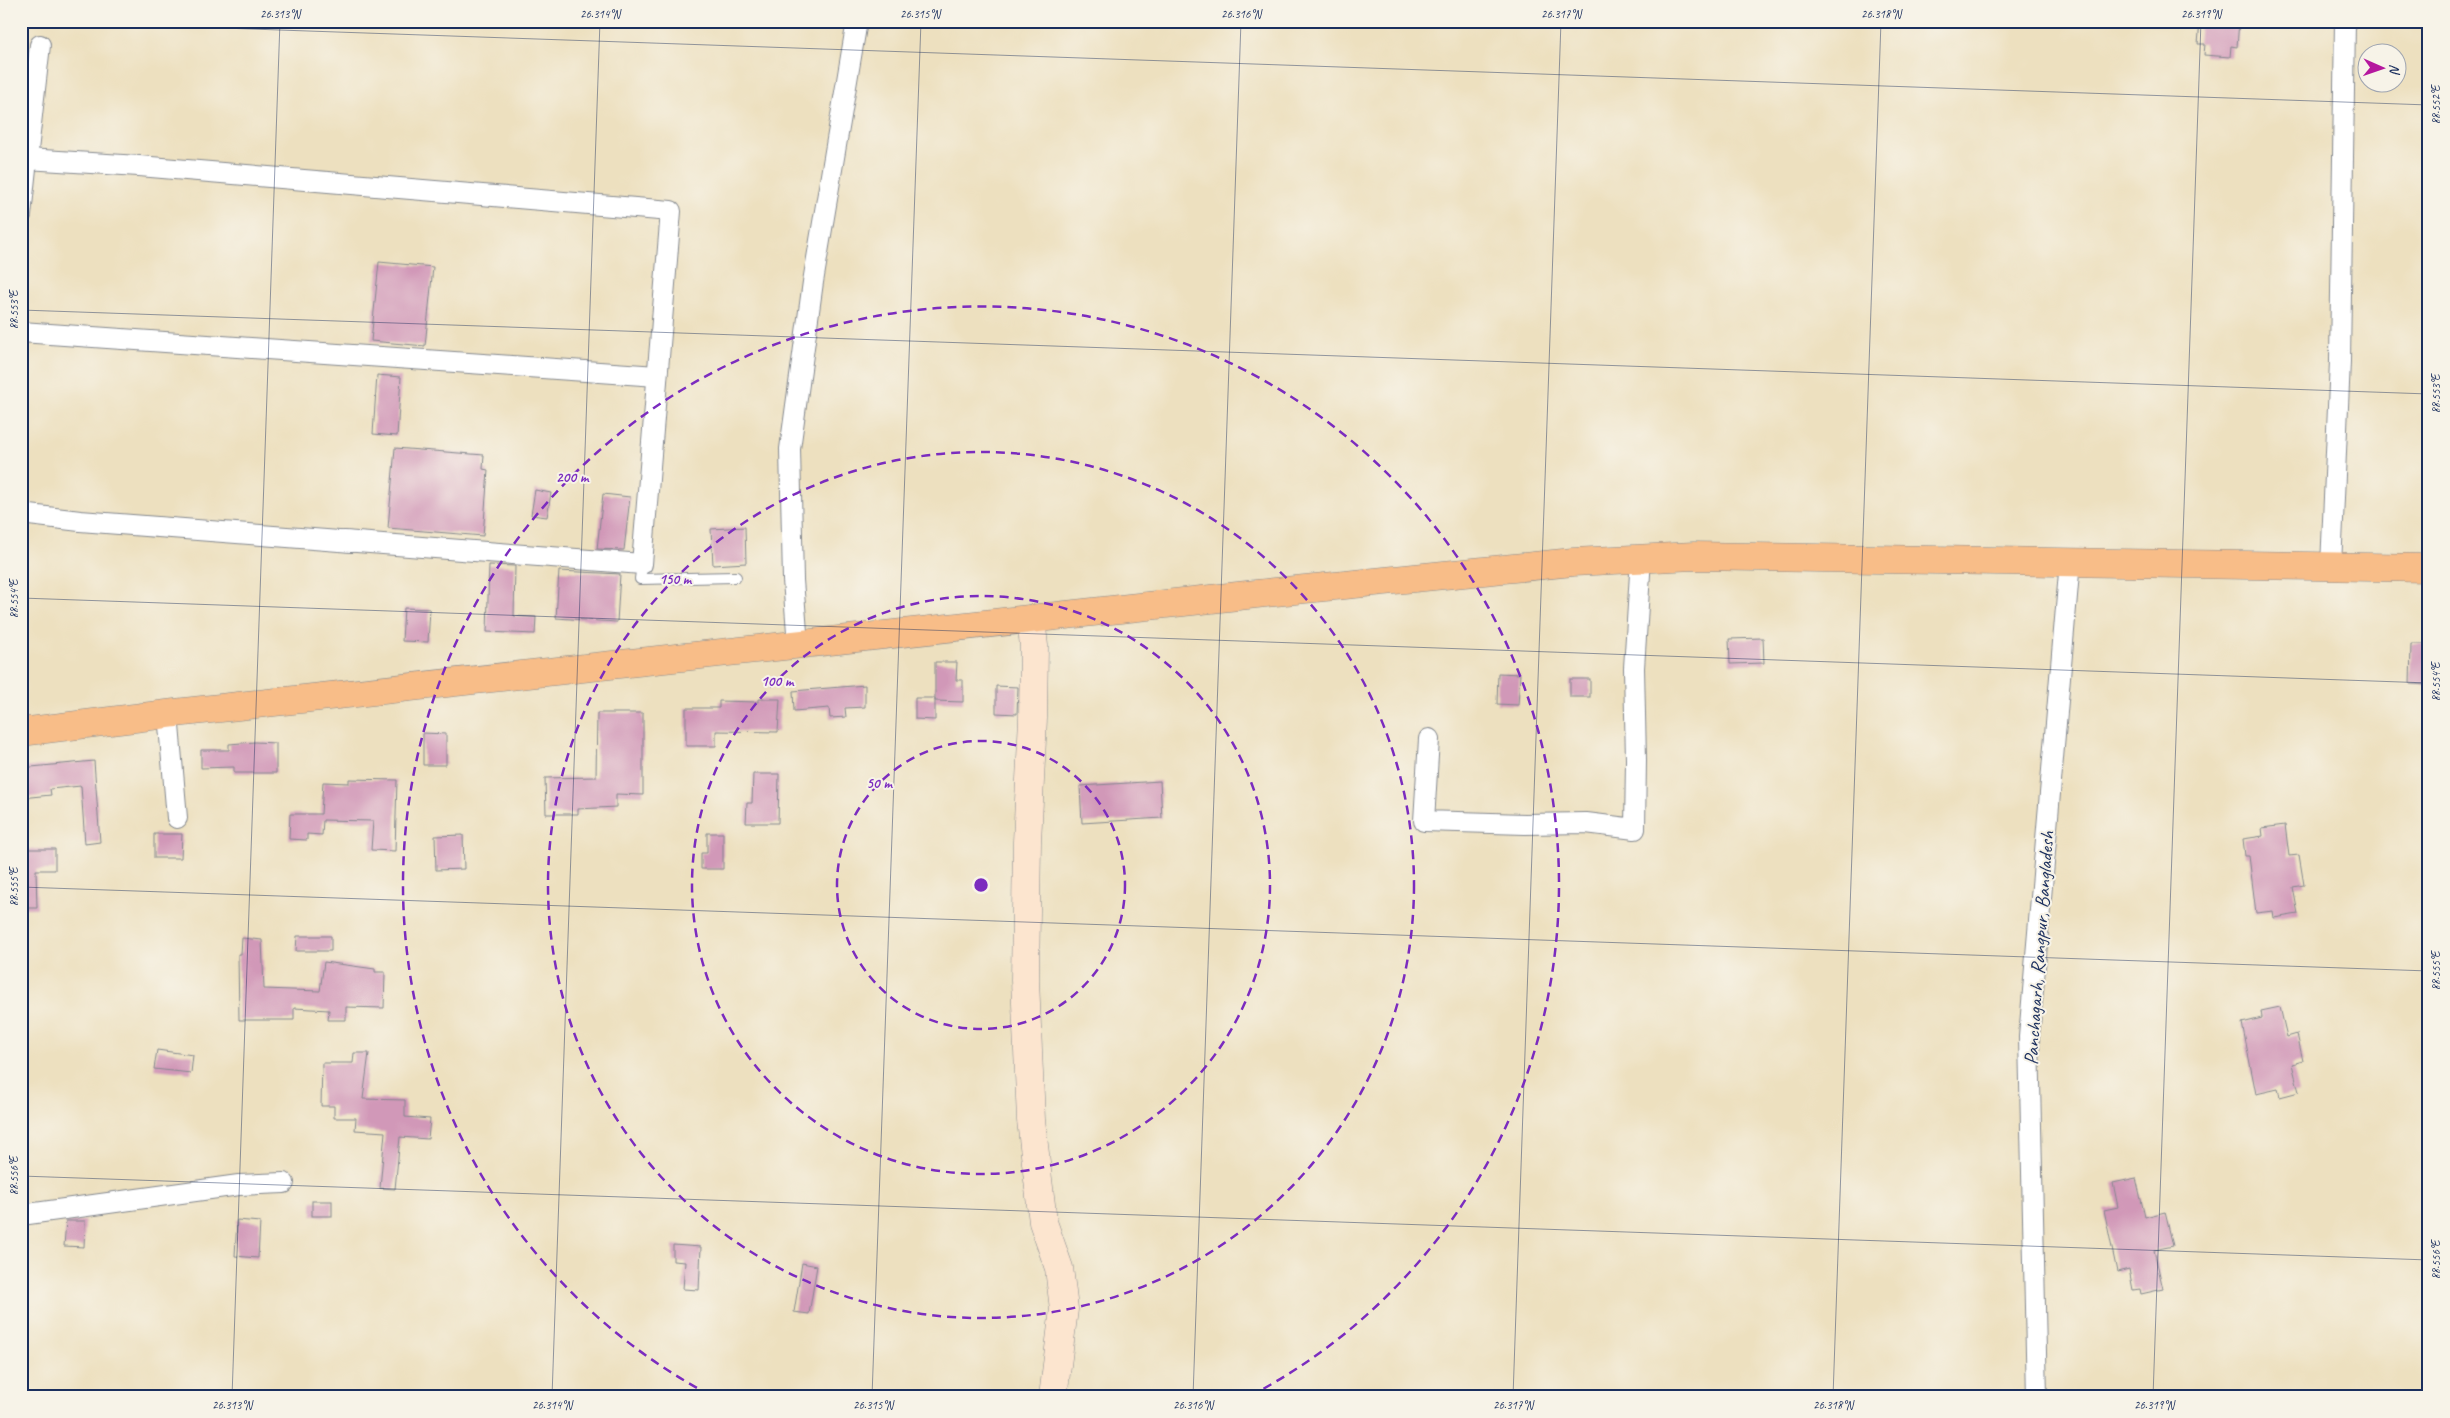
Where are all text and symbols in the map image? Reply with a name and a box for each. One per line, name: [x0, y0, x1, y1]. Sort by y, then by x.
text: 26.313°N: [260, 6, 302, 22]
text: 26.314°N: [580, 6, 622, 22]
text: 26.315°N: [900, 6, 942, 22]
text: 26.316°N: [1221, 6, 1263, 22]
text: 26.317°N: [1541, 6, 1583, 22]
text: 26.318°N: [1861, 6, 1903, 22]
text: 26.319°N: [2181, 6, 2223, 22]
north arrow: [2358, 42, 2408, 92]
text: N: [2386, 64, 2403, 75]
text: 88.552°E: [2428, 84, 2444, 125]
text: 88.553°E: [6, 289, 22, 330]
text: 88.553°E: [2428, 373, 2444, 414]
text: 200 m: [556, 468, 590, 487]
text: 150 m: [659, 570, 693, 589]
text: 88.554°E: [6, 578, 22, 619]
text: 88.554°E: [2428, 661, 2444, 702]
text: 100 m: [761, 672, 795, 691]
text: 50 m: [866, 774, 893, 793]
street label: Panchagarh, Rangpur, Bangladesh: [2018, 830, 2060, 1066]
text: 88.555°E: [6, 866, 22, 907]
centre of rings: [972, 876, 990, 894]
text: 88.555°E: [2428, 950, 2444, 991]
text: 88.556°E: [6, 1155, 22, 1196]
text: 88.556°E: [2428, 1239, 2444, 1280]
text: 26.313°N: [212, 1397, 254, 1413]
text: 26.314°N: [532, 1397, 574, 1413]
text: 26.315°N: [853, 1397, 895, 1413]
text: 26.316°N: [1173, 1397, 1215, 1413]
text: 26.317°N: [1493, 1397, 1535, 1413]
text: 26.318°N: [1813, 1397, 1855, 1413]
text: 26.319°N: [2134, 1397, 2176, 1413]

